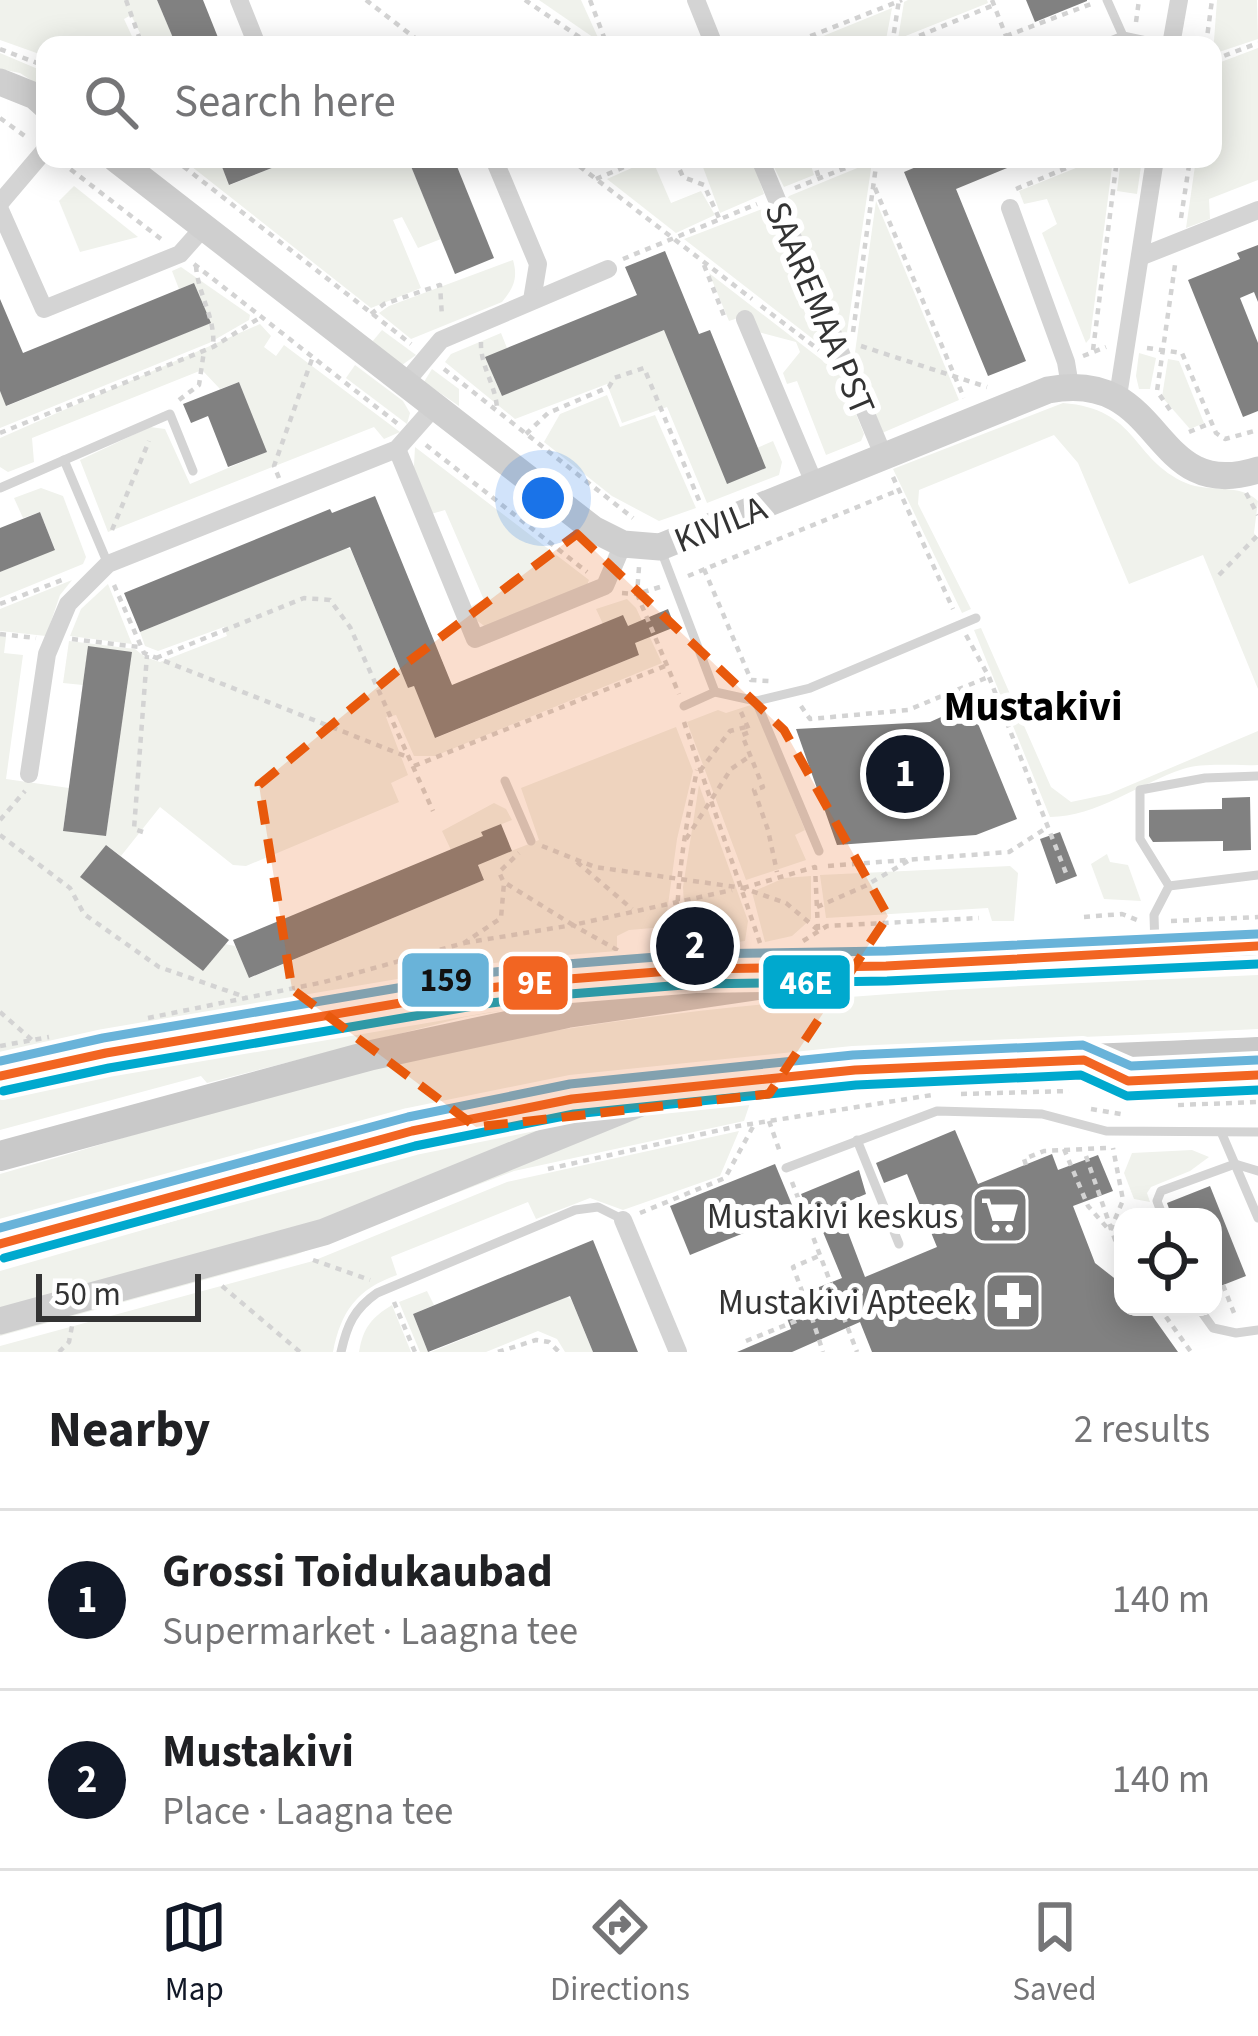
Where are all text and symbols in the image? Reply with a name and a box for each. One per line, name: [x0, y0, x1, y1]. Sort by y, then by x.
search box: [36, 36, 1222, 168]
icon: search: [78, 69, 144, 135]
text: Search here: [174, 70, 396, 134]
street label: SAAREMAA PST: [752, 194, 888, 423]
your location: [513, 468, 573, 528]
street label: KIVILA: [667, 483, 775, 566]
district label: Mustakivi: [943, 677, 1123, 737]
pin: 1: [866, 729, 944, 819]
pin: 2: [656, 901, 734, 991]
line badge: 159: [400, 951, 491, 1009]
line badge: 46E: [761, 953, 852, 1011]
line badge: 9E: [501, 954, 570, 1012]
text: 159: [420, 957, 472, 1004]
text: 9E: [517, 960, 553, 1007]
text: 46E: [780, 960, 832, 1007]
supermarket icon: Mustakivi keskus: [969, 1184, 1031, 1246]
place label: Mustakivi keskus: [707, 1191, 958, 1242]
map controls: [1114, 1208, 1222, 1316]
button: locate: [1114, 1208, 1222, 1316]
scale bar: [36, 1268, 201, 1321]
pharmacy icon: Mustakivi Apteek: [982, 1270, 1044, 1332]
text: 50 m: [54, 1271, 121, 1318]
place label: Mustakivi Apteek: [718, 1277, 971, 1328]
text: Nearby: [48, 1394, 210, 1466]
text: 2 results: [1074, 1402, 1210, 1458]
text: Grossi Toidukaubad: [162, 1540, 553, 1604]
text: 1: [77, 1572, 97, 1628]
text: 140 m: [1112, 1572, 1210, 1628]
text: Supermarket · Laagna tee: [162, 1604, 578, 1660]
text: Mustakivi: [162, 1720, 354, 1784]
text: 2: [77, 1752, 97, 1808]
text: 140 m: [1112, 1752, 1210, 1808]
text: Place · Laagna tee: [162, 1784, 453, 1840]
tab: Map: [161, 1894, 227, 2013]
tab: Directions: [550, 1894, 690, 2013]
tab: Saved: [1012, 1894, 1097, 2013]

